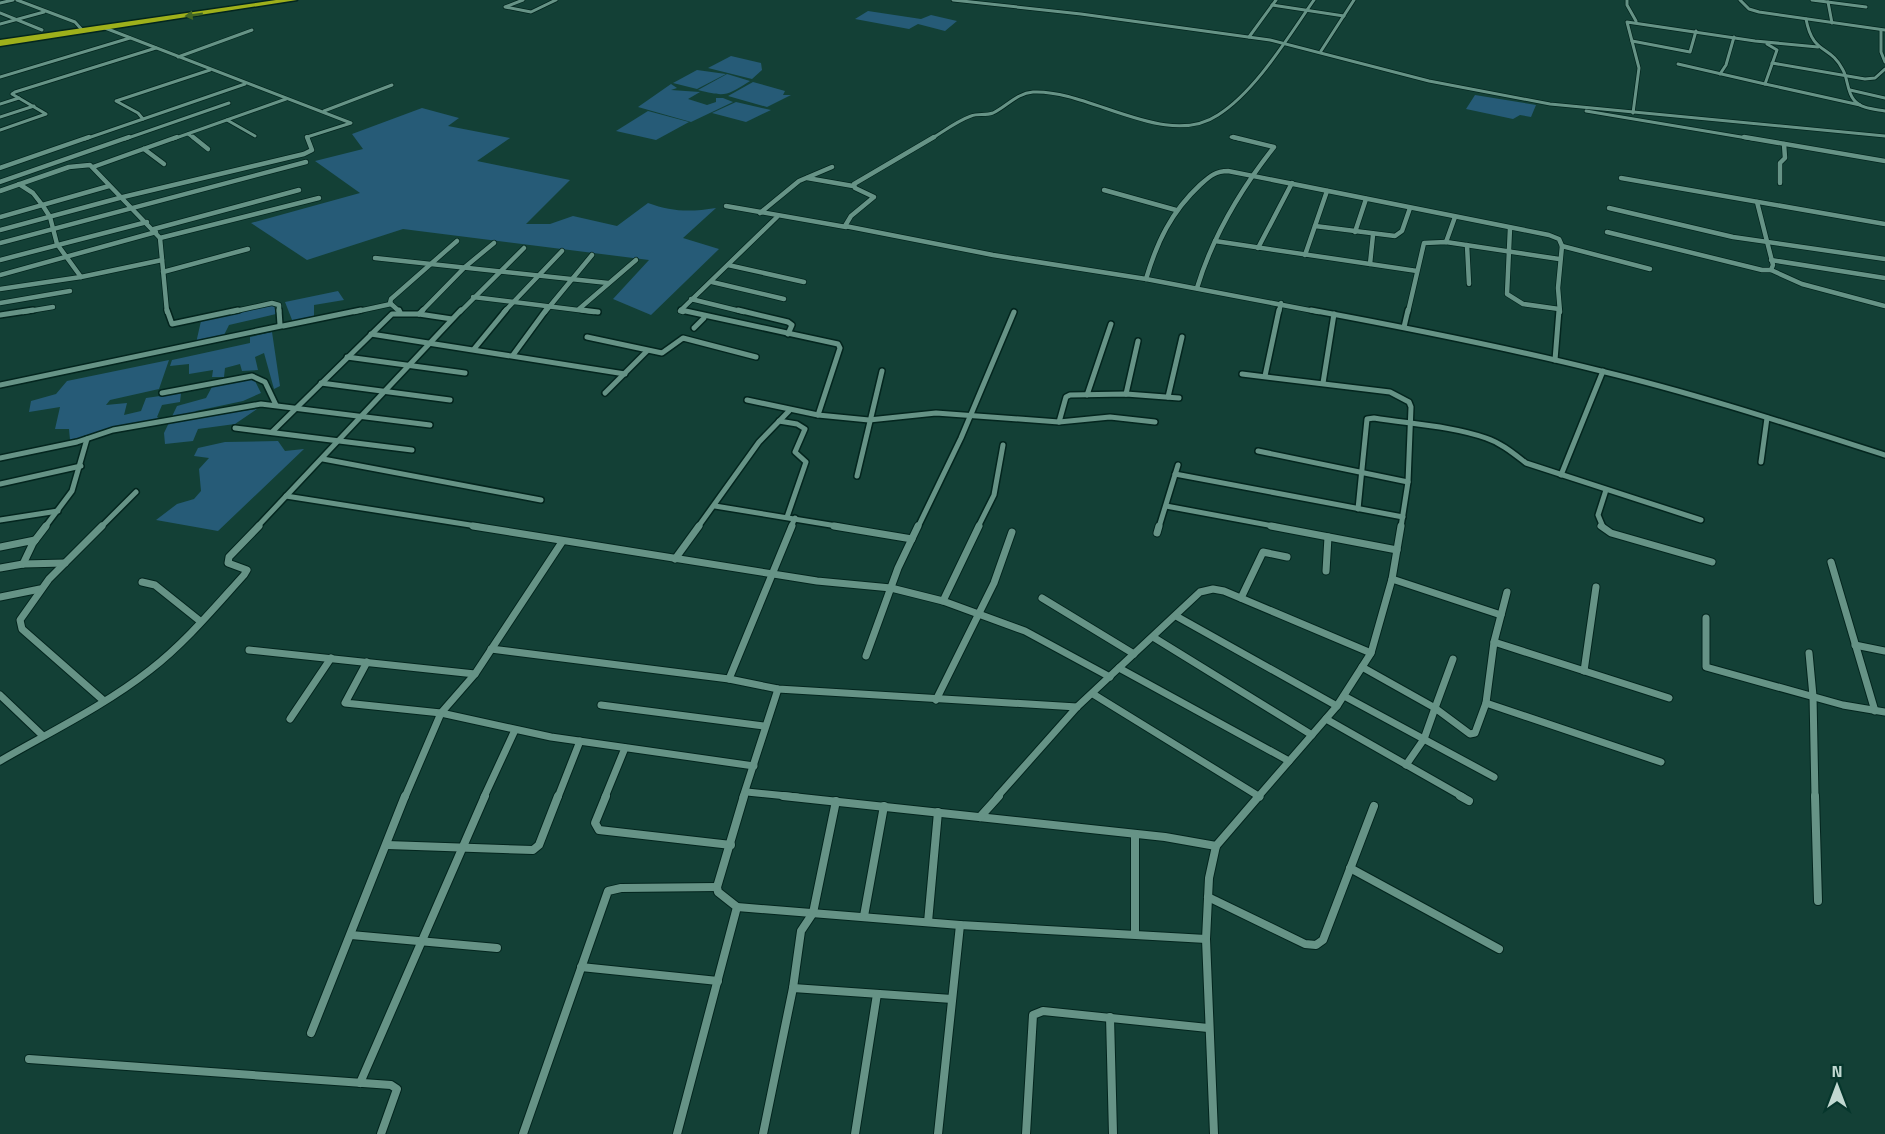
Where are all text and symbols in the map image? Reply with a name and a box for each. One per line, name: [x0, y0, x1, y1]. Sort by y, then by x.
one-way arrow: [184, 10, 203, 19]
north arrow: [1807, 1056, 1867, 1116]
text: N: [1831, 1059, 1843, 1083]

